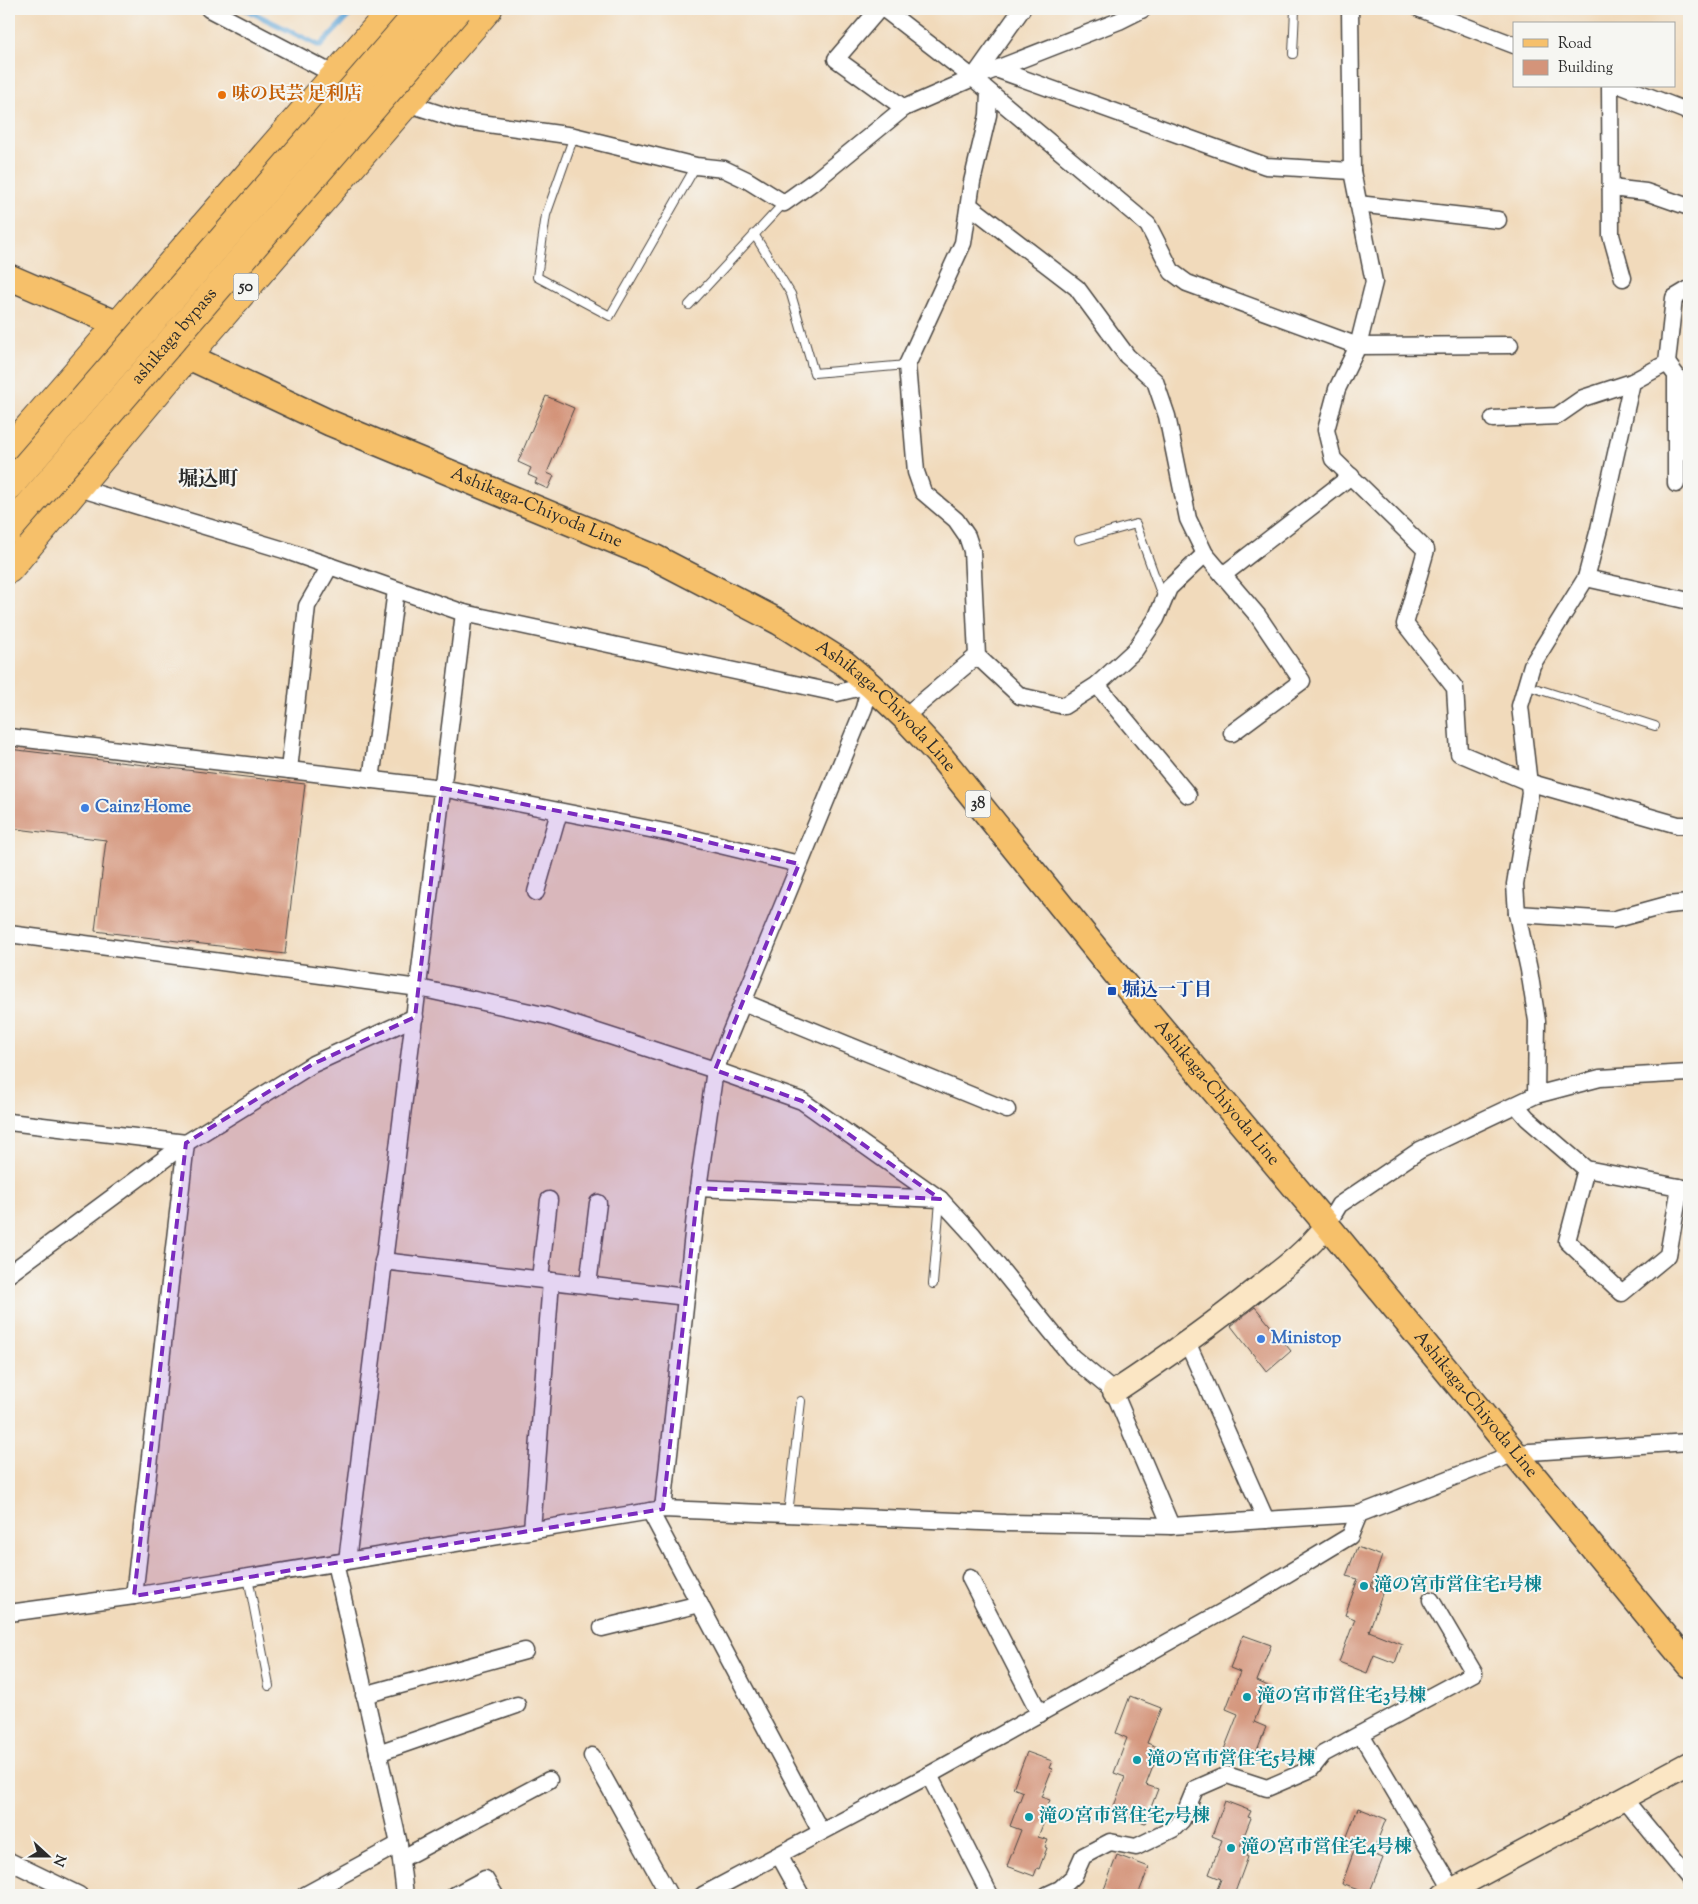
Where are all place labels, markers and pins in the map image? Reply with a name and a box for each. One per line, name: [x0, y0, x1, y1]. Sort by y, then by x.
place label: 味の民芸 足利店: [232, 82, 362, 108]
marker: 味の民芸 足利店: [216, 89, 228, 101]
place label: Cainz Home: [95, 795, 192, 821]
marker: Cainz Home: [79, 802, 91, 814]
place label: 堀込一丁目: [1122, 978, 1212, 1004]
marker: 堀込一丁目: [1106, 985, 1118, 997]
place label: Ministop: [1271, 1326, 1341, 1352]
marker: Ministop: [1255, 1333, 1267, 1345]
place label: 滝の宮市営住宅1号棟: [1374, 1573, 1542, 1599]
marker: 滝の宮市営住宅1号棟: [1358, 1580, 1370, 1592]
place label: 滝の宮市営住宅3号棟: [1257, 1684, 1426, 1710]
marker: 滝の宮市営住宅3号棟: [1241, 1691, 1253, 1703]
place label: 滝の宮市営住宅5号棟: [1147, 1747, 1315, 1773]
marker: 滝の宮市営住宅5号棟: [1131, 1754, 1143, 1766]
place label: 滝の宮市営住宅7号棟: [1039, 1804, 1210, 1830]
marker: 滝の宮市営住宅7号棟: [1023, 1811, 1035, 1823]
place label: 滝の宮市営住宅4号棟: [1241, 1835, 1412, 1861]
marker: 滝の宮市営住宅4号棟: [1225, 1842, 1237, 1854]

